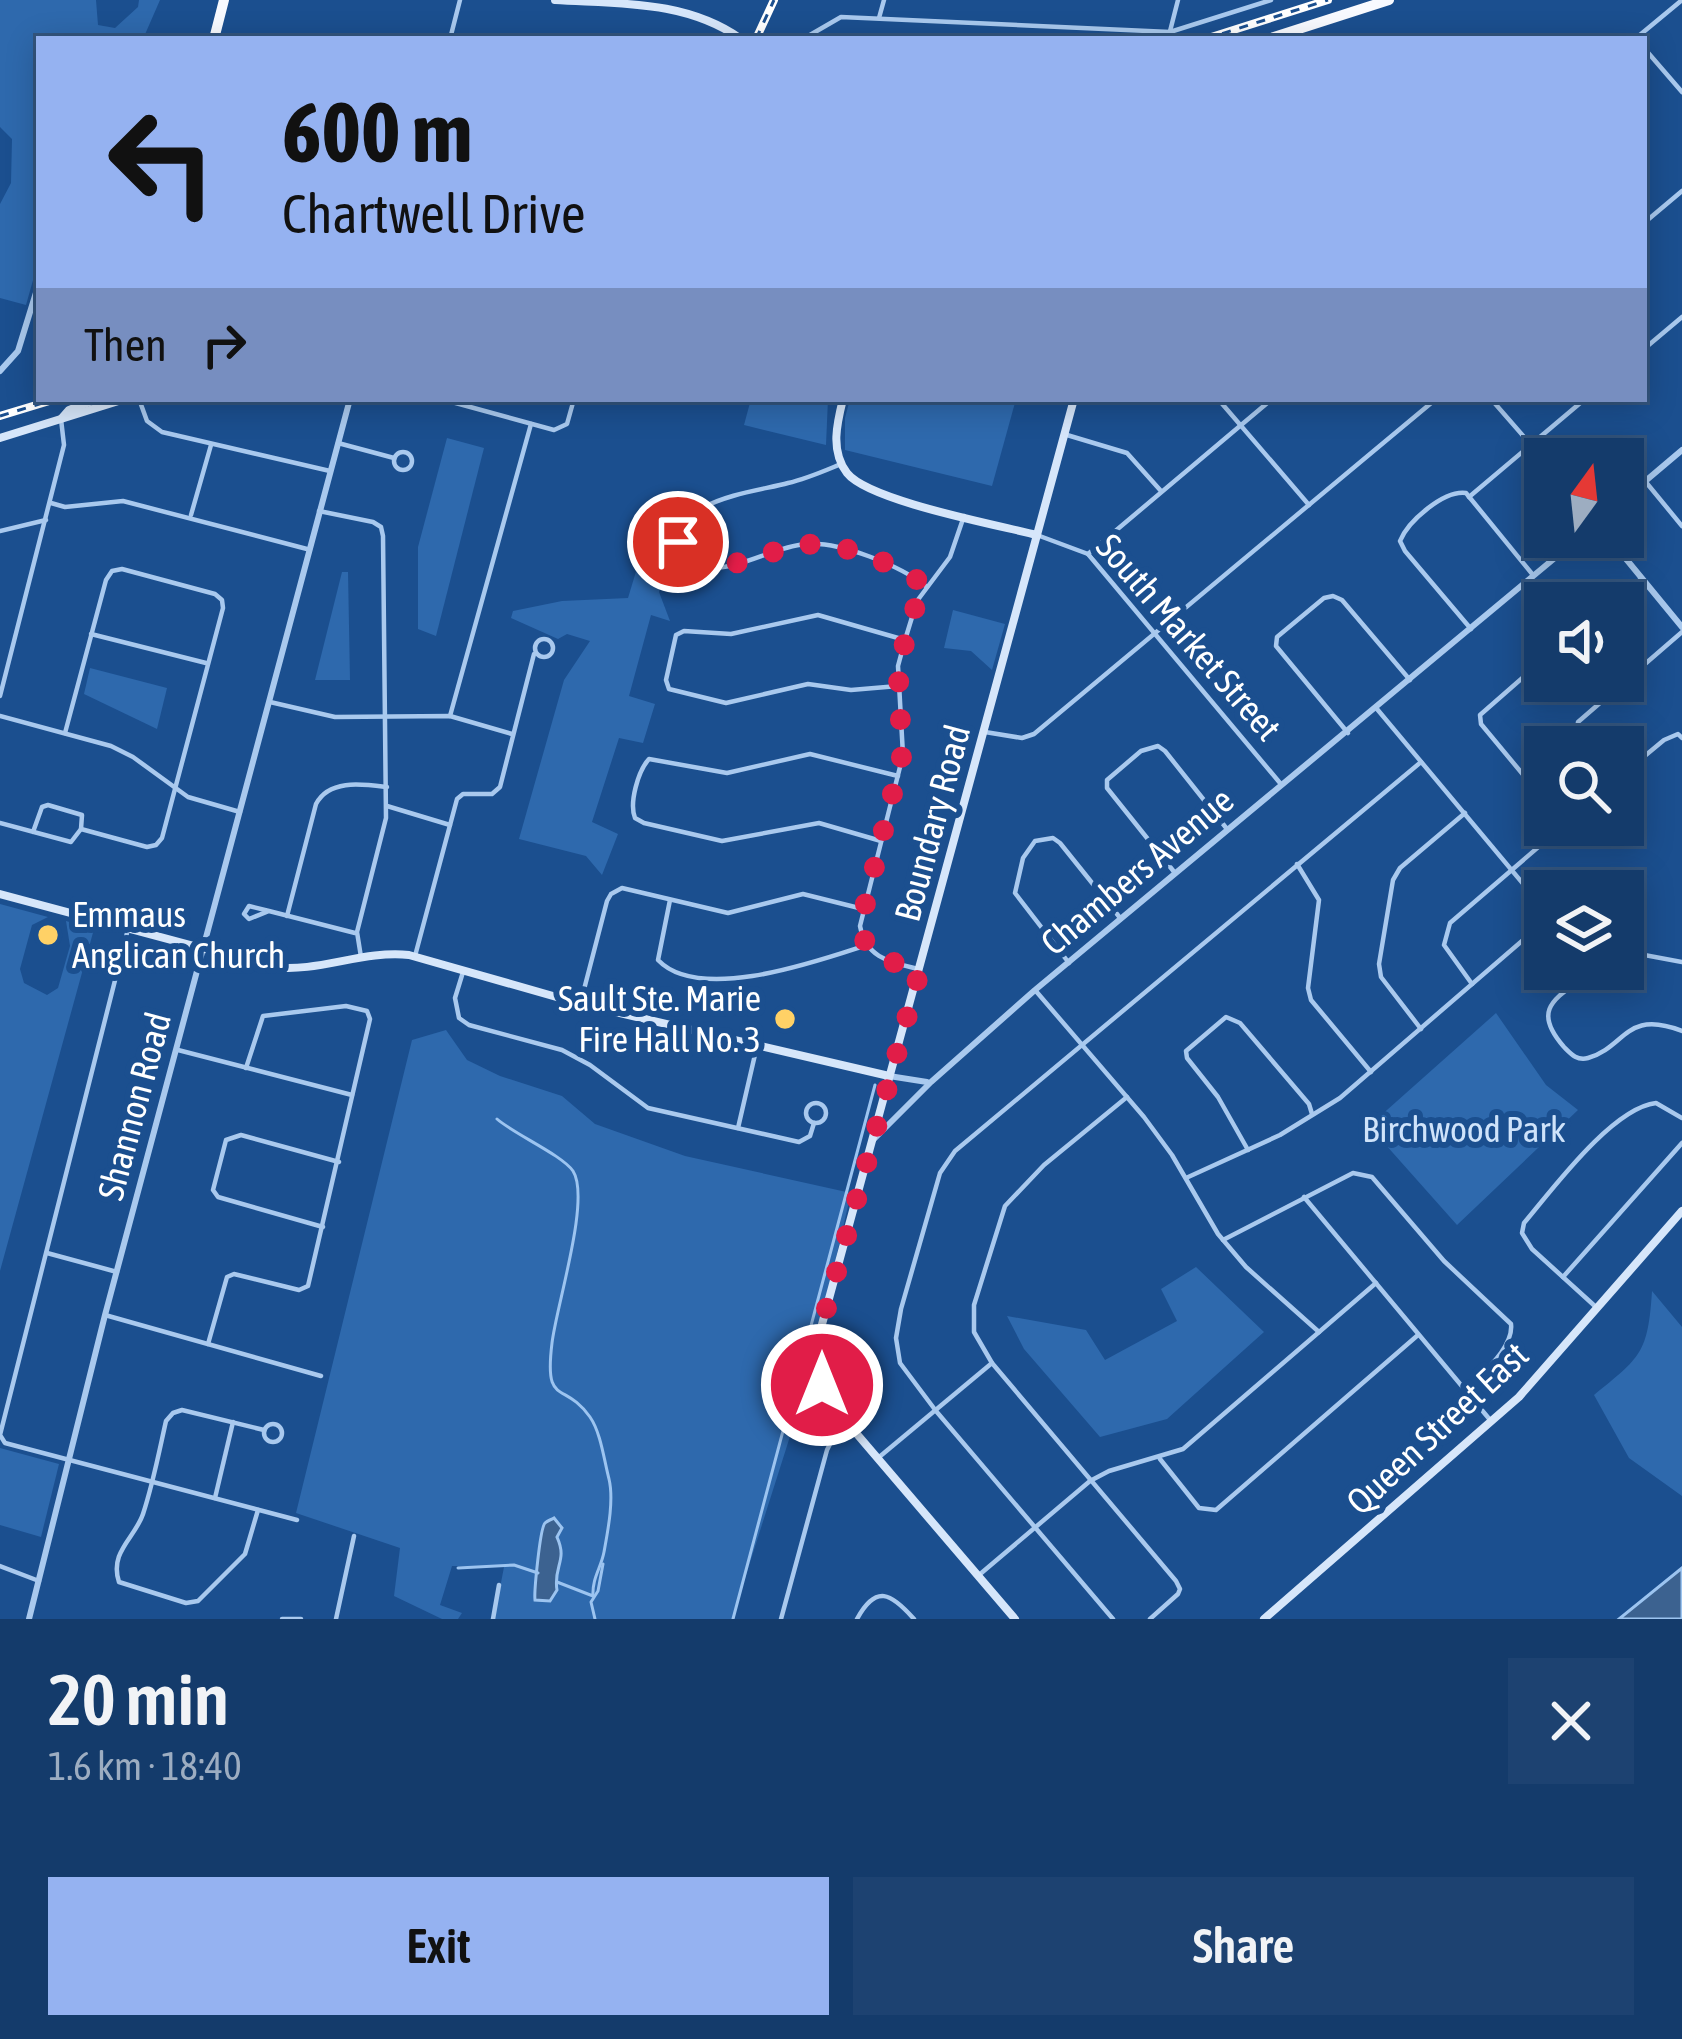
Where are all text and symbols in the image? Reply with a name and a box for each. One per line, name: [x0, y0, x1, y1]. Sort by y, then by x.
icon: left: [84, 84, 240, 240]
text: 600 m: [282, 84, 472, 180]
text: Chartwell Drive: [282, 183, 586, 244]
icon: right: [191, 312, 257, 378]
text: Then: [84, 319, 167, 371]
north arrow: [1524, 438, 1644, 558]
map controls: [1524, 438, 1644, 990]
pin: [627, 491, 729, 593]
icon: arrive: [645, 509, 711, 575]
street label: South Market Street: [1088, 525, 1290, 749]
button: sound: [1524, 582, 1644, 702]
street label: Boundary Road: [886, 720, 978, 926]
button: search: [1524, 726, 1644, 846]
street label: Chambers Avenue: [1032, 779, 1242, 963]
button: layers: [1524, 870, 1644, 990]
place label: Emmaus Anglican Church: [72, 893, 285, 976]
marker: Emmaus Anglican Church: [35, 922, 61, 948]
place label: Sault Ste. Marie Fire Hall No. 3: [558, 977, 761, 1060]
marker: Sault Ste. Marie Fire Hall No. 3: [772, 1006, 798, 1032]
street label: Shannon Road: [89, 1008, 179, 1204]
park label: Birchwood Park: [1362, 1108, 1566, 1150]
position arrow: [759, 1322, 885, 1448]
street label: Queen Street East: [1338, 1333, 1536, 1523]
text: 20 min: [48, 1658, 229, 1740]
button: close: [1508, 1658, 1634, 1784]
text: 1.6 km · 18:40: [48, 1744, 241, 1788]
button: Exit: [48, 1877, 829, 2015]
button: Share: [853, 1877, 1634, 2015]

